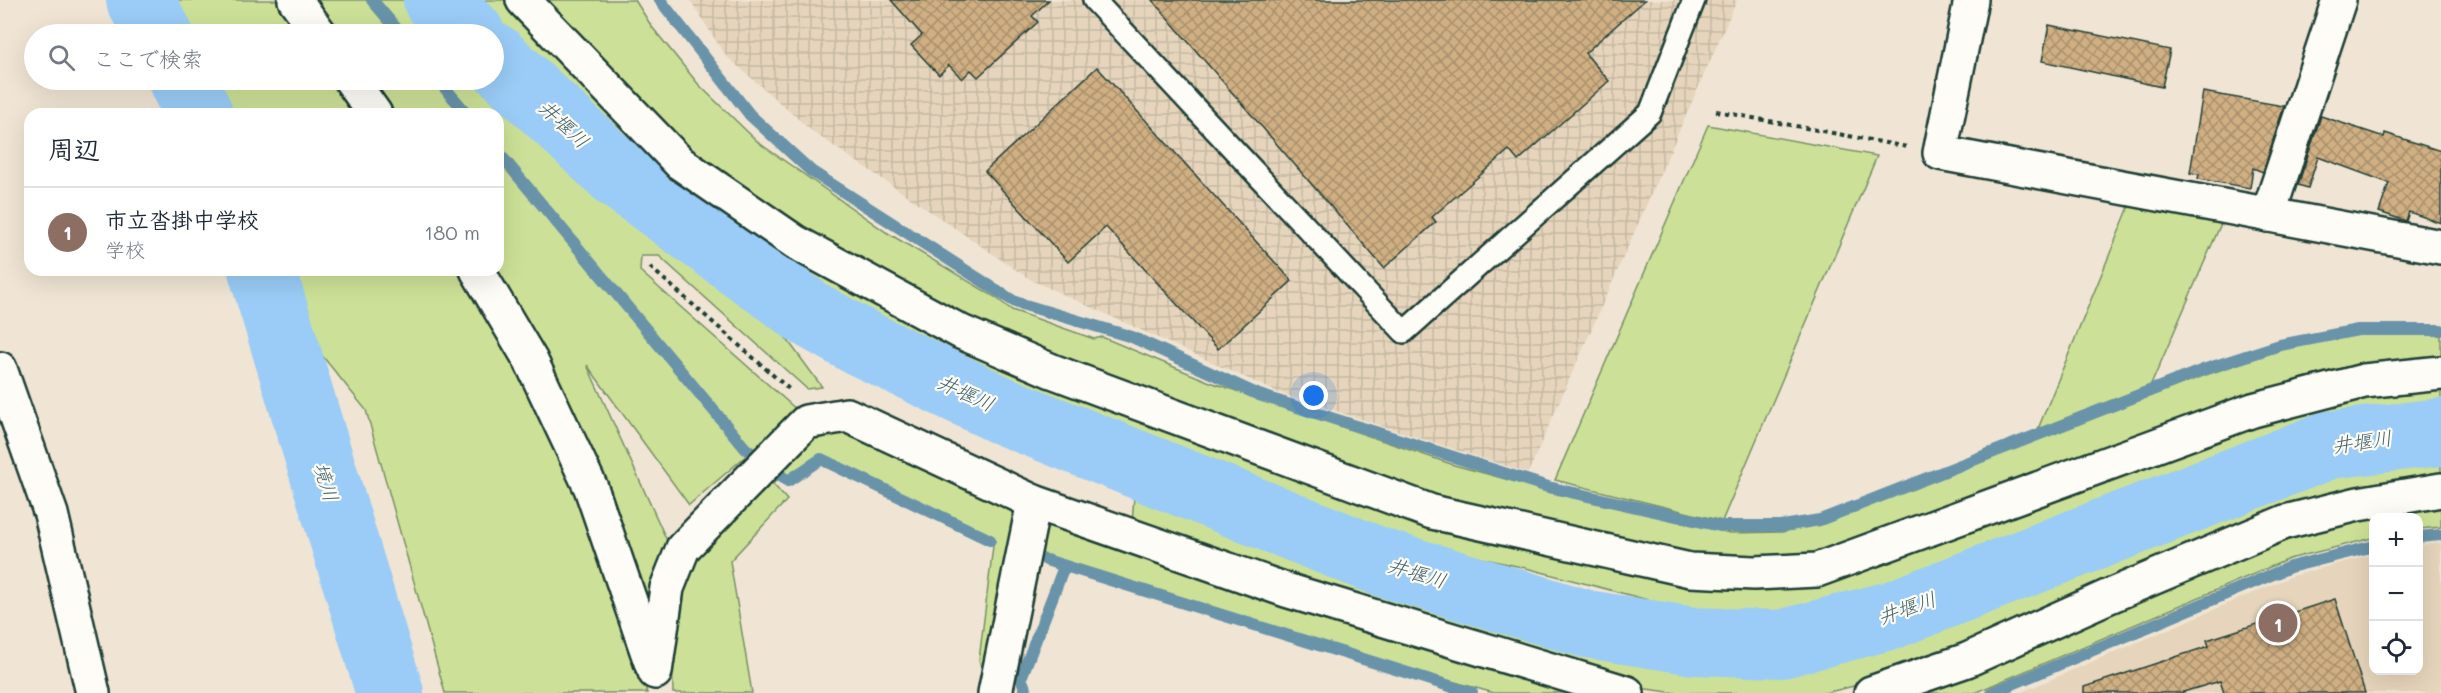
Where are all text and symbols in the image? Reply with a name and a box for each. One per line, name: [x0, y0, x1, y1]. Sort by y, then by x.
search box: [24, 24, 504, 90]
icon: search: [45, 41, 78, 74]
text: ここで検索: [93, 44, 203, 73]
water label: 井堰川: [534, 93, 595, 153]
text: 周辺: [48, 132, 100, 166]
text: 市立沓掛中学校: [105, 205, 259, 234]
text: 1: [63, 219, 72, 245]
text: 180 m: [424, 219, 480, 245]
text: 学校: [105, 236, 145, 262]
water label: 井堰川: [934, 368, 999, 417]
your location: [1299, 381, 1328, 410]
water label: 井堰川: [2330, 424, 2393, 458]
water label: 境川: [309, 459, 345, 505]
map controls: [2369, 513, 2423, 675]
button: +: [2369, 513, 2423, 567]
water label: 井堰川: [1385, 551, 1450, 593]
button: −: [2369, 567, 2423, 621]
water label: 井堰川: [1874, 585, 1939, 629]
pin: 1: [2258, 600, 2298, 646]
button: locate: [2369, 621, 2423, 675]

